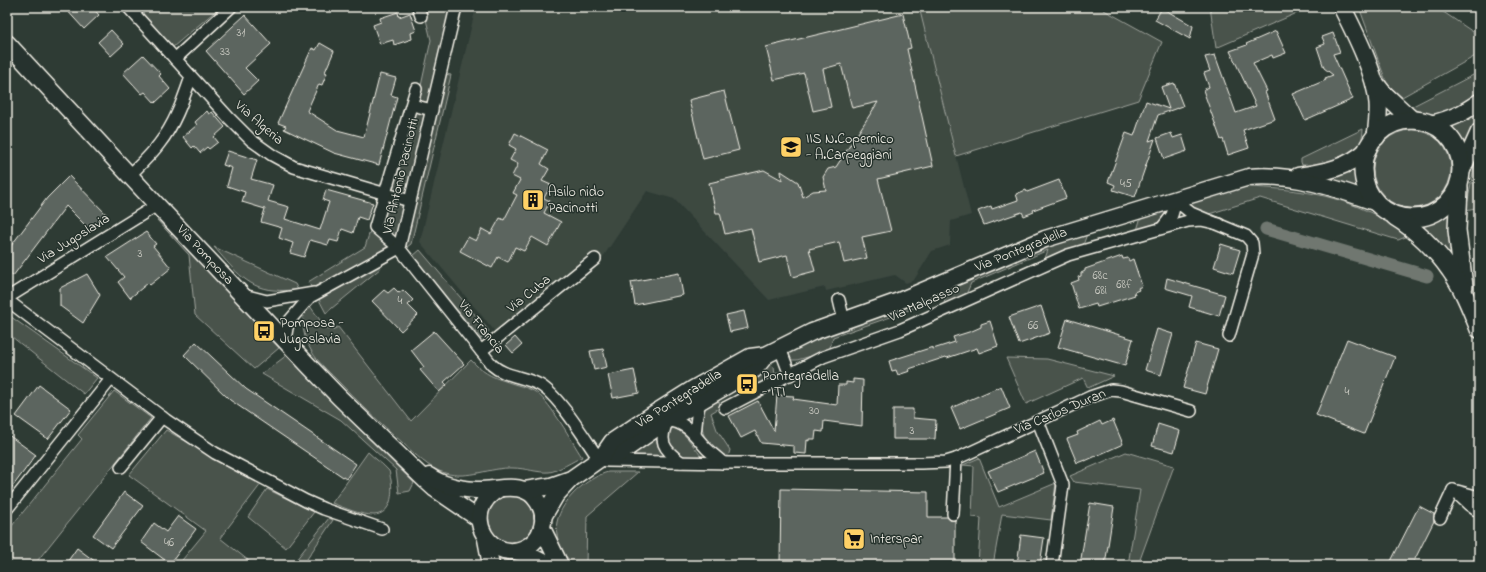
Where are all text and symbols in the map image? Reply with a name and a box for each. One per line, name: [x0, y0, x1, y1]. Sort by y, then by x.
house number: 31: [237, 24, 246, 42]
house number: 33: [220, 43, 230, 61]
street label: Via Algeria: [229, 95, 288, 151]
street label: Via Antonio Pacinotti: [377, 116, 425, 237]
place label: IIS N.Copernico - A.Carpeggiani: [806, 129, 894, 167]
school or university icon: IIS N.Copernico - A.Carpeggiani: [778, 134, 804, 160]
house number: 45: [1120, 175, 1132, 193]
place label: Asilo nido Pacinotti: [548, 182, 604, 219]
building icon: Asilo nido Pacinotti: [520, 187, 546, 213]
street label: Via Jugoslavia: [33, 208, 115, 271]
street label: Via Pomposa: [171, 219, 239, 290]
street label: Via Pontegradella: [971, 222, 1071, 279]
house number: 3: [138, 245, 143, 263]
house number: 68c: [1092, 267, 1108, 285]
street label: Via Cuba: [502, 270, 556, 319]
house number: 68f: [1116, 276, 1132, 294]
street label: Via Malpasso: [884, 278, 963, 328]
house number: 68i: [1095, 282, 1107, 300]
house number: 4: [398, 292, 403, 310]
street label: Via Francia: [452, 295, 509, 358]
place label: Pomposa - Jugoslavia: [280, 313, 344, 351]
house number: 66: [1028, 317, 1039, 335]
bus stop icon: Pomposa - Jugoslavia: [251, 318, 277, 344]
street label: Via Pontegradella: [631, 364, 727, 435]
place label: Pontegradella - ITI: [762, 366, 839, 403]
bus stop icon: Pontegradella - ITI: [734, 371, 760, 397]
street label: Via Carlos Duran: [1010, 383, 1109, 441]
house number: 4: [1345, 383, 1350, 401]
house number: 30: [809, 402, 819, 420]
house number: 3: [910, 422, 915, 440]
supermarket icon: Interspar: [841, 526, 867, 552]
place label: Interspar: [870, 529, 923, 550]
house number: 46: [164, 534, 175, 552]

